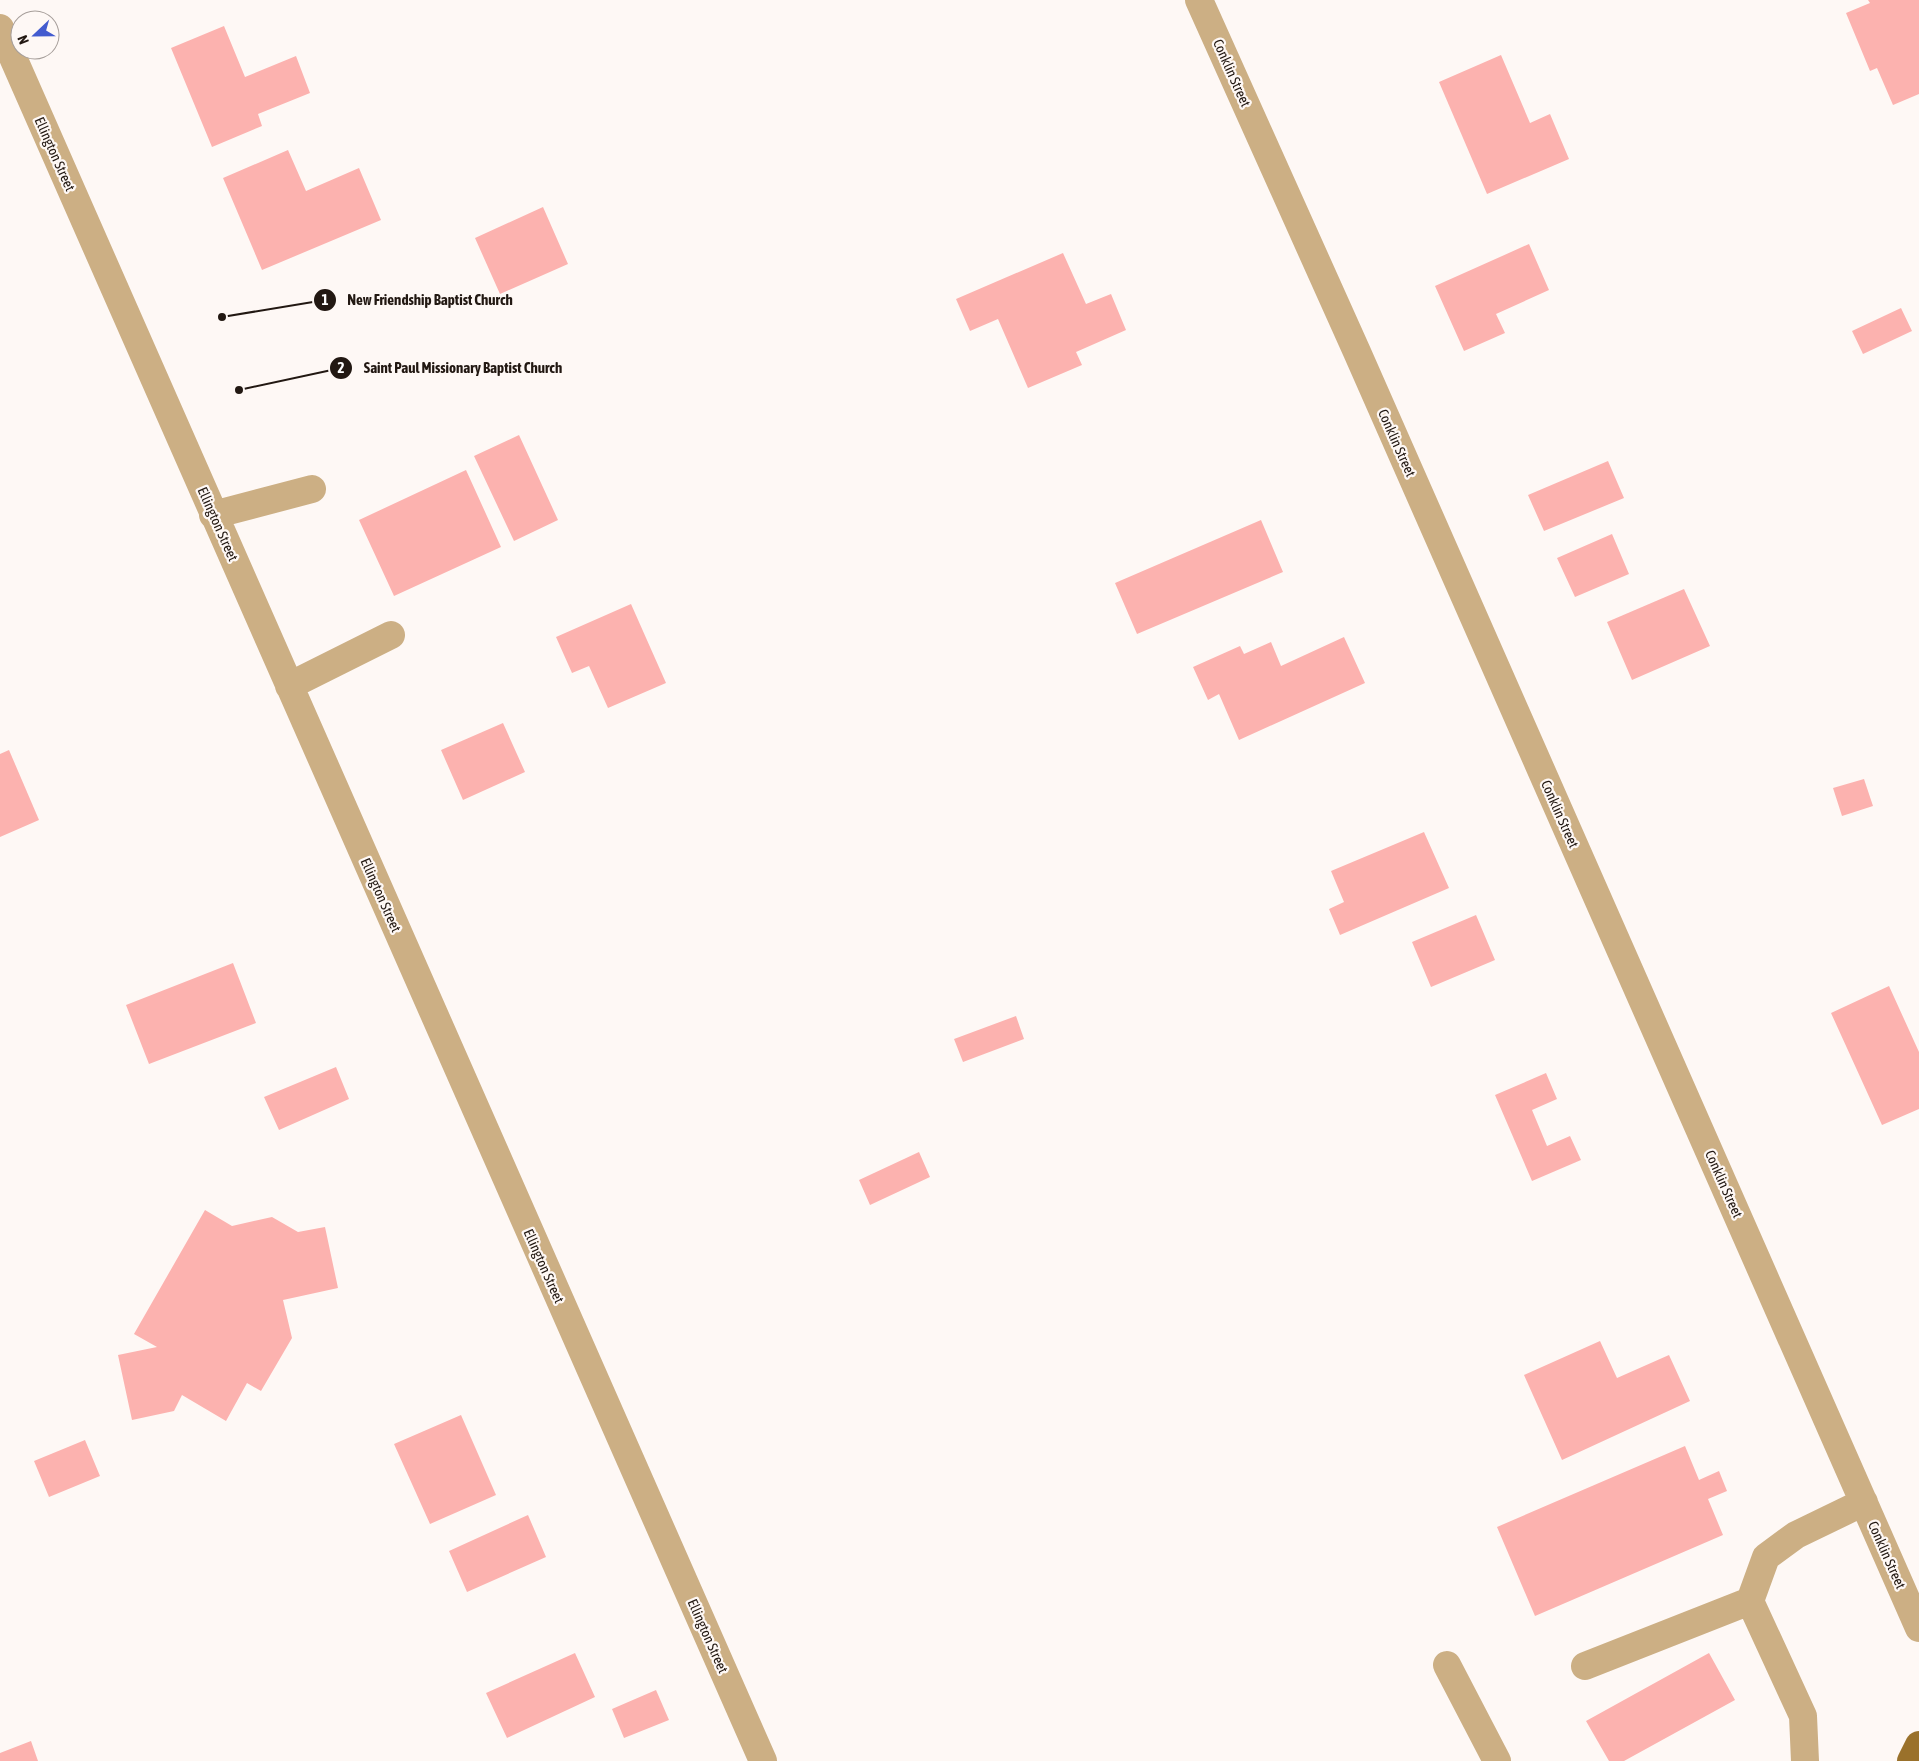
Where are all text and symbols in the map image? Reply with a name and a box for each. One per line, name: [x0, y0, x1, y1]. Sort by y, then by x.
north arrow: [10, 10, 60, 60]
text: N: [14, 33, 32, 47]
street label: Conklin Street: [1210, 37, 1254, 109]
street label: Ellington Street: [32, 115, 78, 193]
callout: New Friendship Baptist Church: [312, 285, 523, 315]
text: 1: [321, 291, 329, 308]
text: New Friendship Baptist Church: [347, 291, 513, 308]
callout: Saint Paul Missionary Baptist Church: [329, 353, 572, 383]
text: 2: [337, 359, 345, 376]
text: Saint Paul Missionary Baptist Church: [364, 359, 562, 376]
street label: Conklin Street: [1375, 407, 1419, 479]
street label: Ellington Street: [195, 485, 241, 563]
street label: Conklin Street: [1538, 778, 1582, 850]
street label: Ellington Street: [358, 856, 404, 934]
street label: Conklin Street: [1702, 1148, 1746, 1220]
street label: Ellington Street: [521, 1227, 567, 1305]
street label: Conklin Street: [1865, 1519, 1909, 1591]
street label: Ellington Street: [685, 1597, 731, 1675]

